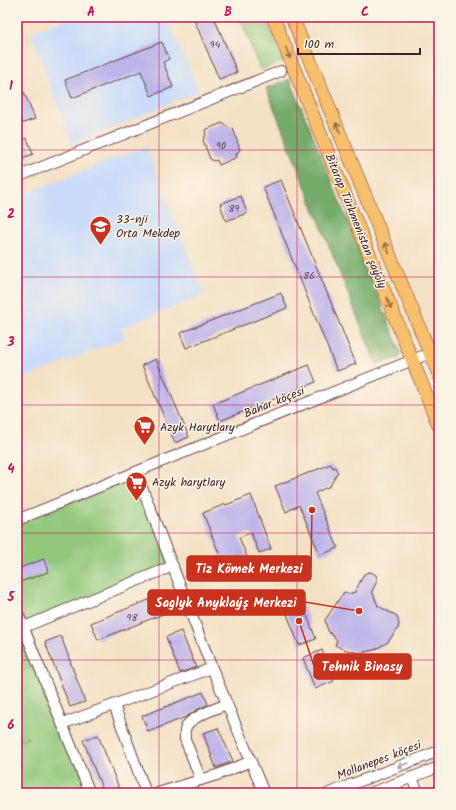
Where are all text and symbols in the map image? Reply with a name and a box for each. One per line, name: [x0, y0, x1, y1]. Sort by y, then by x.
text: A: [87, 2, 95, 23]
text: B: [224, 2, 232, 23]
text: C: [361, 2, 369, 23]
scale bar: [298, 30, 420, 56]
text: 100 m: [304, 35, 335, 54]
house number: 94: [210, 37, 221, 53]
one-way arrow: [285, 47, 292, 59]
text: 1: [9, 76, 13, 97]
one-way arrow: [333, 122, 341, 134]
house number: 90: [216, 138, 226, 154]
street label: Bitarap Türkmenistan şaýoly: [320, 151, 391, 292]
house number: 89: [229, 201, 240, 217]
text: 2: [7, 204, 15, 225]
place label: 33-nji Orta Mekdep: [116, 210, 180, 243]
school or university icon: 33-nji Orta Mekdep: [88, 213, 114, 246]
one-way arrow: [383, 243, 391, 255]
house number: 86: [303, 268, 315, 284]
one-way arrow: [386, 297, 394, 309]
text: 3: [6, 332, 15, 353]
street label: Bahar köçesi: [241, 381, 308, 423]
supermarket icon: Azyk Harytlary: [132, 414, 158, 447]
place label: Azyk Harytlary: [160, 418, 235, 437]
text: 4: [7, 459, 15, 480]
supermarket icon: Azyk harytlary: [124, 469, 150, 502]
place label: Azyk harytlary: [152, 473, 225, 492]
callout: Tiz Kömek Merkezi: [187, 556, 311, 581]
text: Tiz Kömek Merkezi: [195, 559, 303, 580]
text: 5: [7, 587, 16, 608]
callout: Saglyk Anyklaýş Merkezi: [148, 590, 305, 615]
text: Saglyk Anyklaýş Merkezi: [155, 593, 297, 614]
house number: 98: [127, 610, 138, 626]
callout: Tehnik Binasy: [314, 654, 411, 679]
text: Tehnik Binasy: [322, 657, 403, 678]
text: 6: [7, 715, 15, 736]
street label: Mollanepes köçesi: [334, 735, 425, 785]
one-way arrow: [397, 761, 409, 769]

